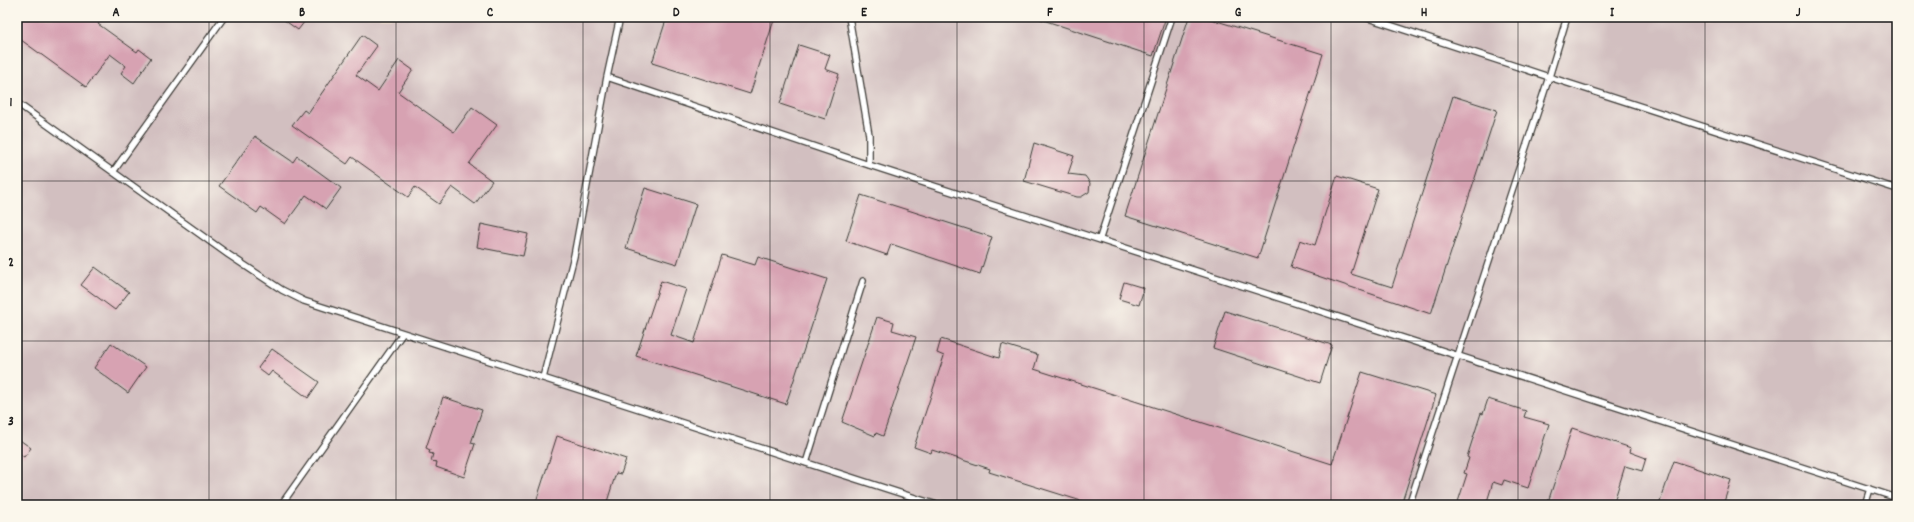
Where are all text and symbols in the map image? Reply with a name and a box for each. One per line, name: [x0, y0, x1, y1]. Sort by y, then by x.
text: A: [112, 4, 120, 23]
text: B: [299, 4, 305, 23]
text: C: [487, 4, 494, 23]
text: D: [673, 4, 680, 23]
text: E: [861, 4, 868, 23]
text: F: [1047, 4, 1053, 23]
text: G: [1235, 4, 1242, 23]
text: H: [1421, 4, 1428, 23]
text: I: [1610, 4, 1615, 23]
text: J: [1796, 4, 1801, 23]
text: 1: [10, 94, 13, 113]
text: 2: [8, 254, 14, 273]
text: 3: [8, 413, 14, 432]

